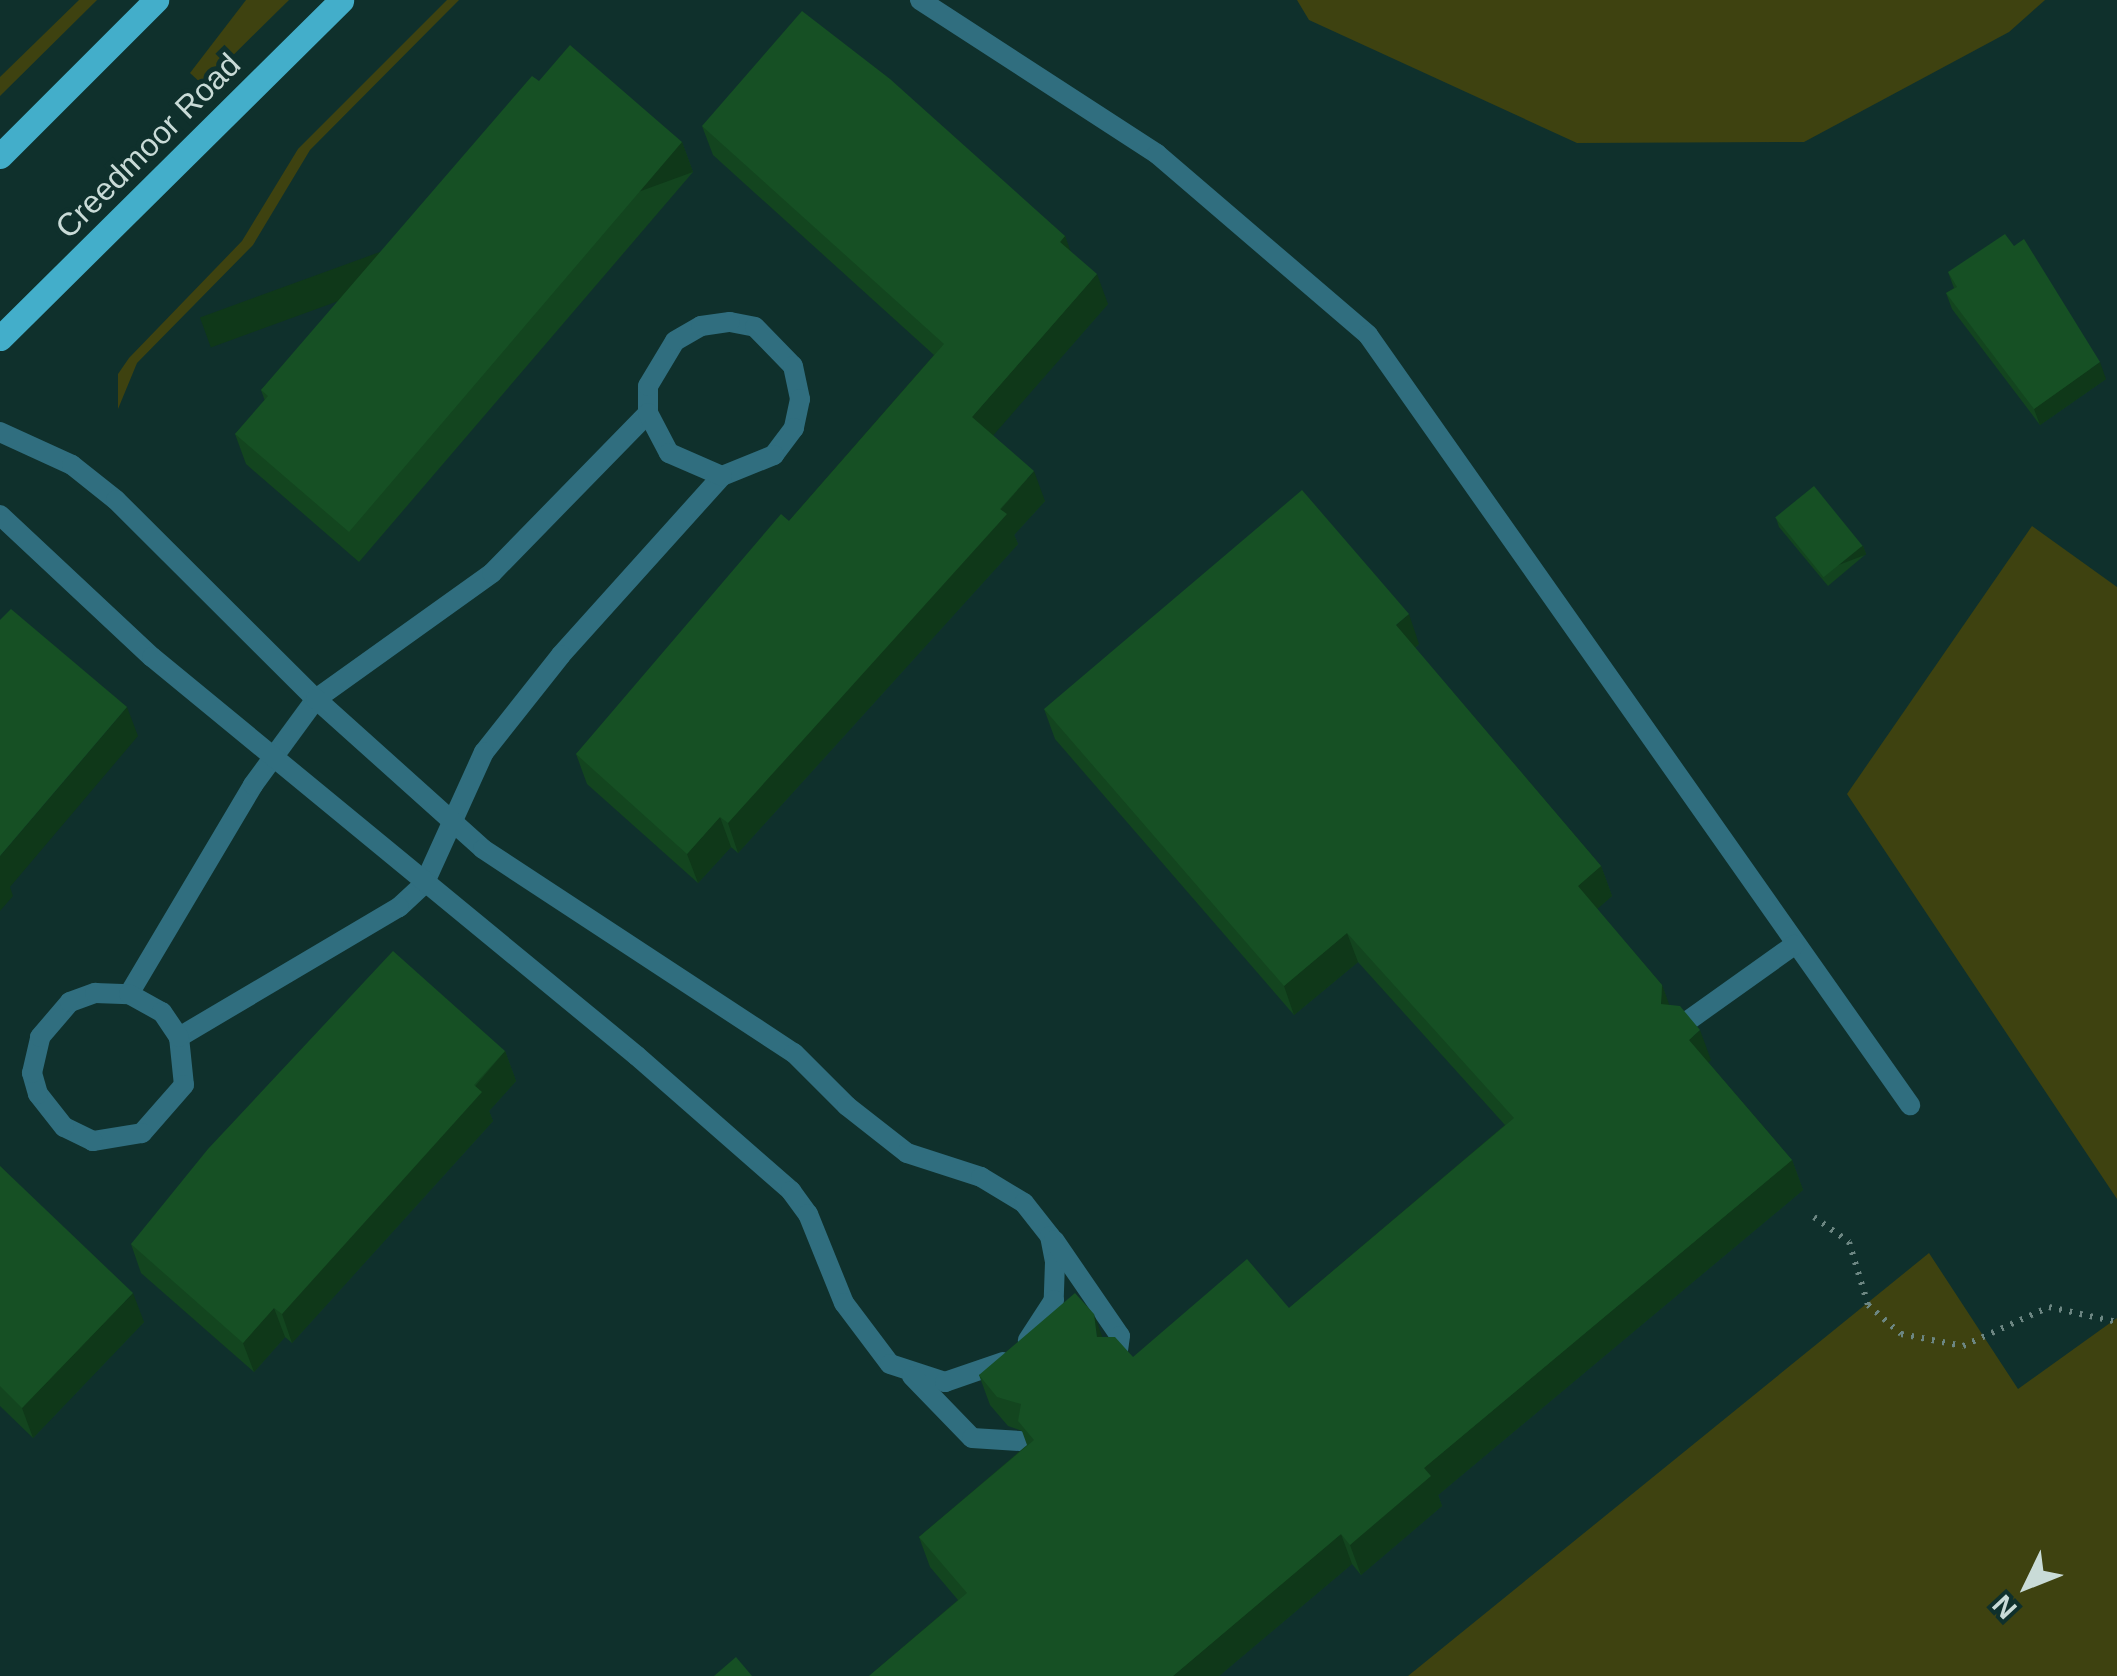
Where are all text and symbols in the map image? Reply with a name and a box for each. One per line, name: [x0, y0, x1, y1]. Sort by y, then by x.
street label: Creedmoor Road: [48, 46, 248, 246]
north arrow: [1977, 1536, 2077, 1636]
text: N: [1986, 1589, 2023, 1625]

